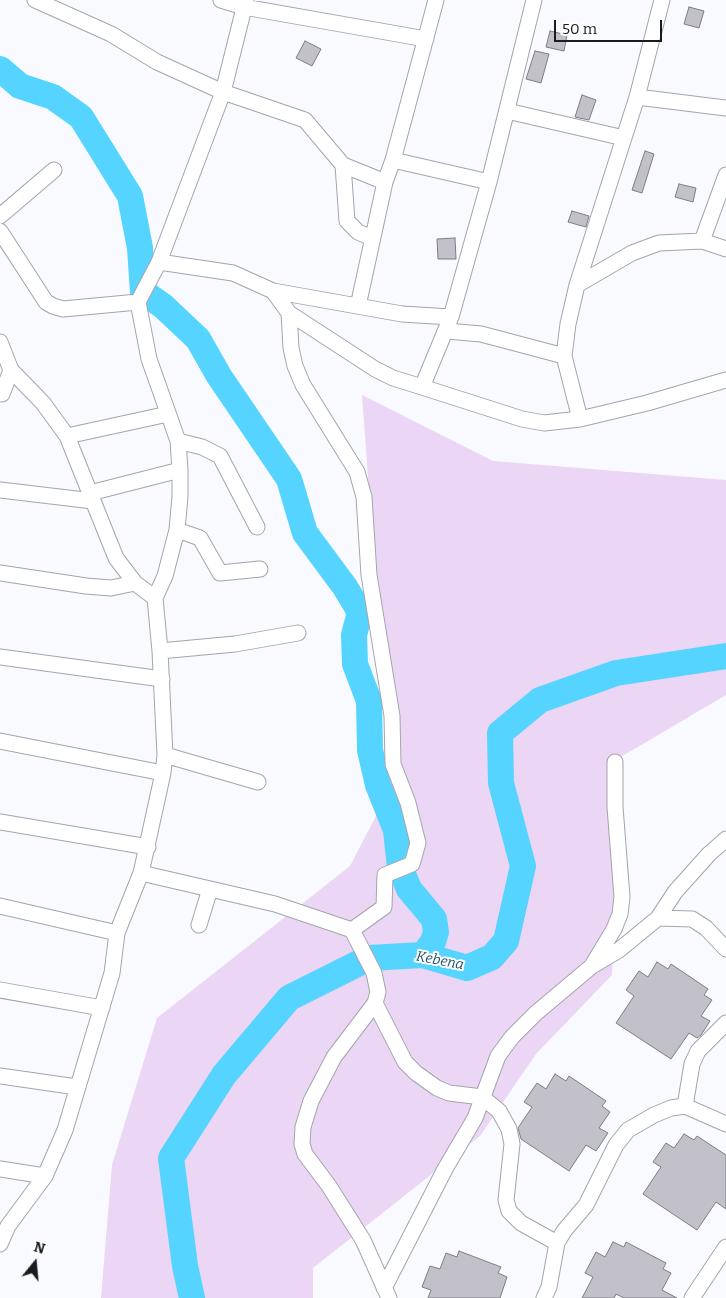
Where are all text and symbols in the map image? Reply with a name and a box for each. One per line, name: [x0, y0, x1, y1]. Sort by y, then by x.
scale bar: [556, 10, 664, 42]
text: 50 m: [562, 20, 597, 38]
water label: Kebena: [415, 948, 465, 974]
north arrow: [10, 1238, 60, 1288]
text: N: [32, 1238, 47, 1258]

